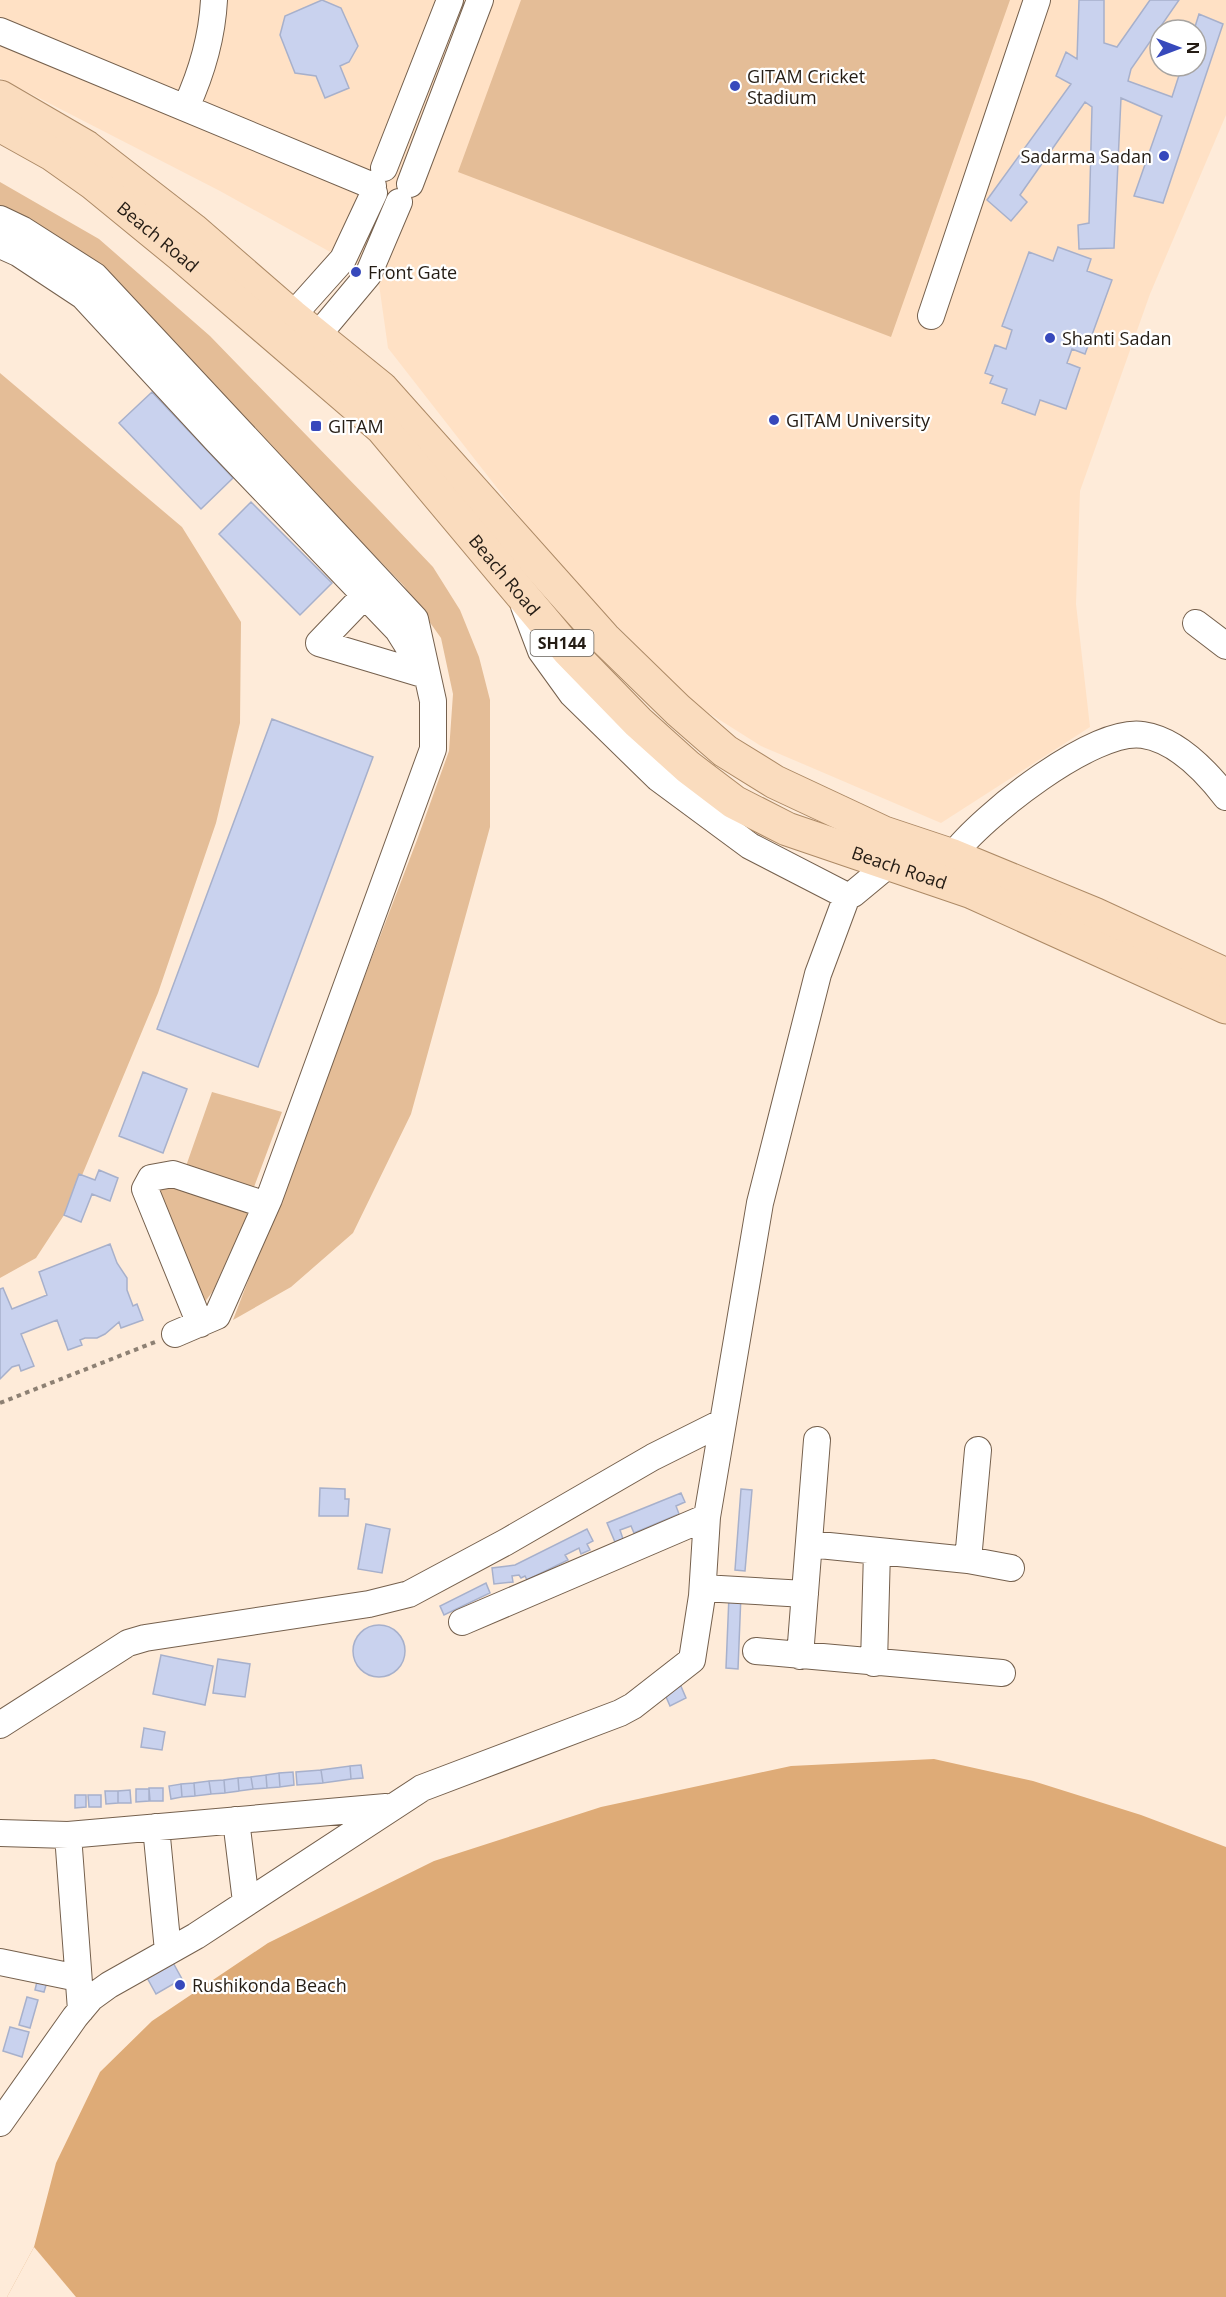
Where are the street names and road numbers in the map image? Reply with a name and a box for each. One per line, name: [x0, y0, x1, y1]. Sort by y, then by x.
street label: Beach Road: [112, 196, 204, 277]
street label: Beach Road: [464, 529, 546, 620]
road number: SH144: [530, 630, 594, 656]
street label: Beach Road: [849, 840, 950, 895]

